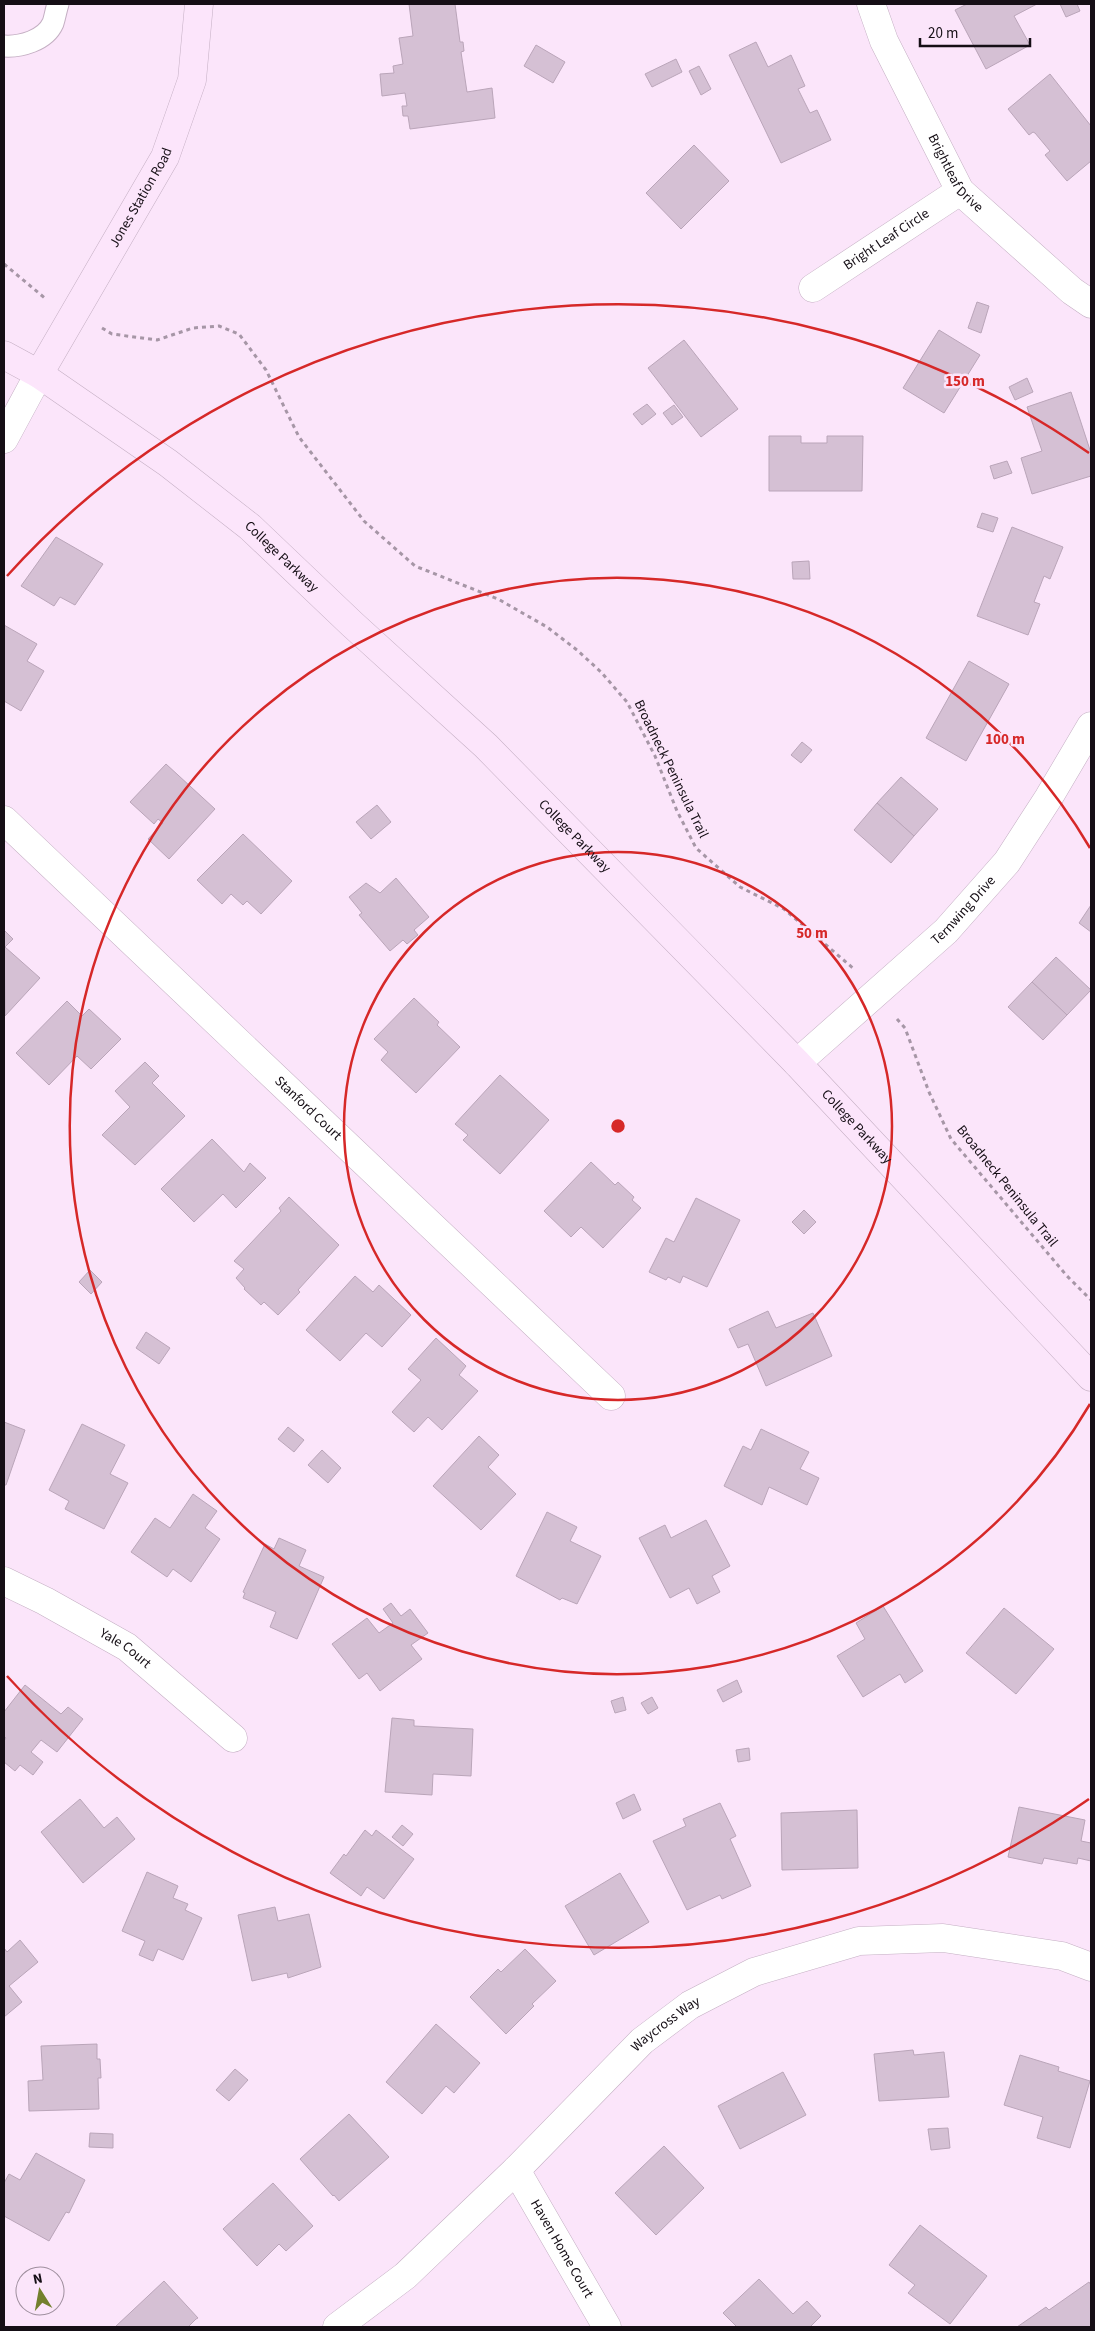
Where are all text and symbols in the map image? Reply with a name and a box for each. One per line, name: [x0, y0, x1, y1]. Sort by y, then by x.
scale bar: [920, 15, 1030, 47]
text: 20 m: [928, 23, 958, 44]
street label: Brightleaf Drive: [923, 131, 988, 217]
street label: Jones Station Road: [105, 145, 178, 251]
street label: Bright Leaf Circle: [840, 204, 933, 275]
text: 150 m: [945, 371, 985, 392]
street label: College Parkway: [240, 516, 323, 598]
street label: Broadneck Peninsula Trail: [629, 697, 713, 842]
text: 100 m: [985, 729, 1025, 750]
street label: College Parkway: [534, 795, 616, 878]
street label: Ternwing Drive: [927, 871, 1000, 950]
text: 50 m: [796, 923, 828, 944]
street label: Stanford Court: [270, 1072, 346, 1145]
street label: College Parkway: [817, 1085, 897, 1169]
centre of rings: [609, 1117, 627, 1135]
street label: Broadneck Peninsula Trail: [952, 1121, 1063, 1252]
street label: Yale Court: [95, 1623, 156, 1674]
street label: Waycross Way: [627, 1991, 704, 2056]
street label: Haven Home Court: [525, 2196, 598, 2302]
north arrow: [15, 2266, 65, 2316]
text: N: [31, 2269, 44, 2290]

